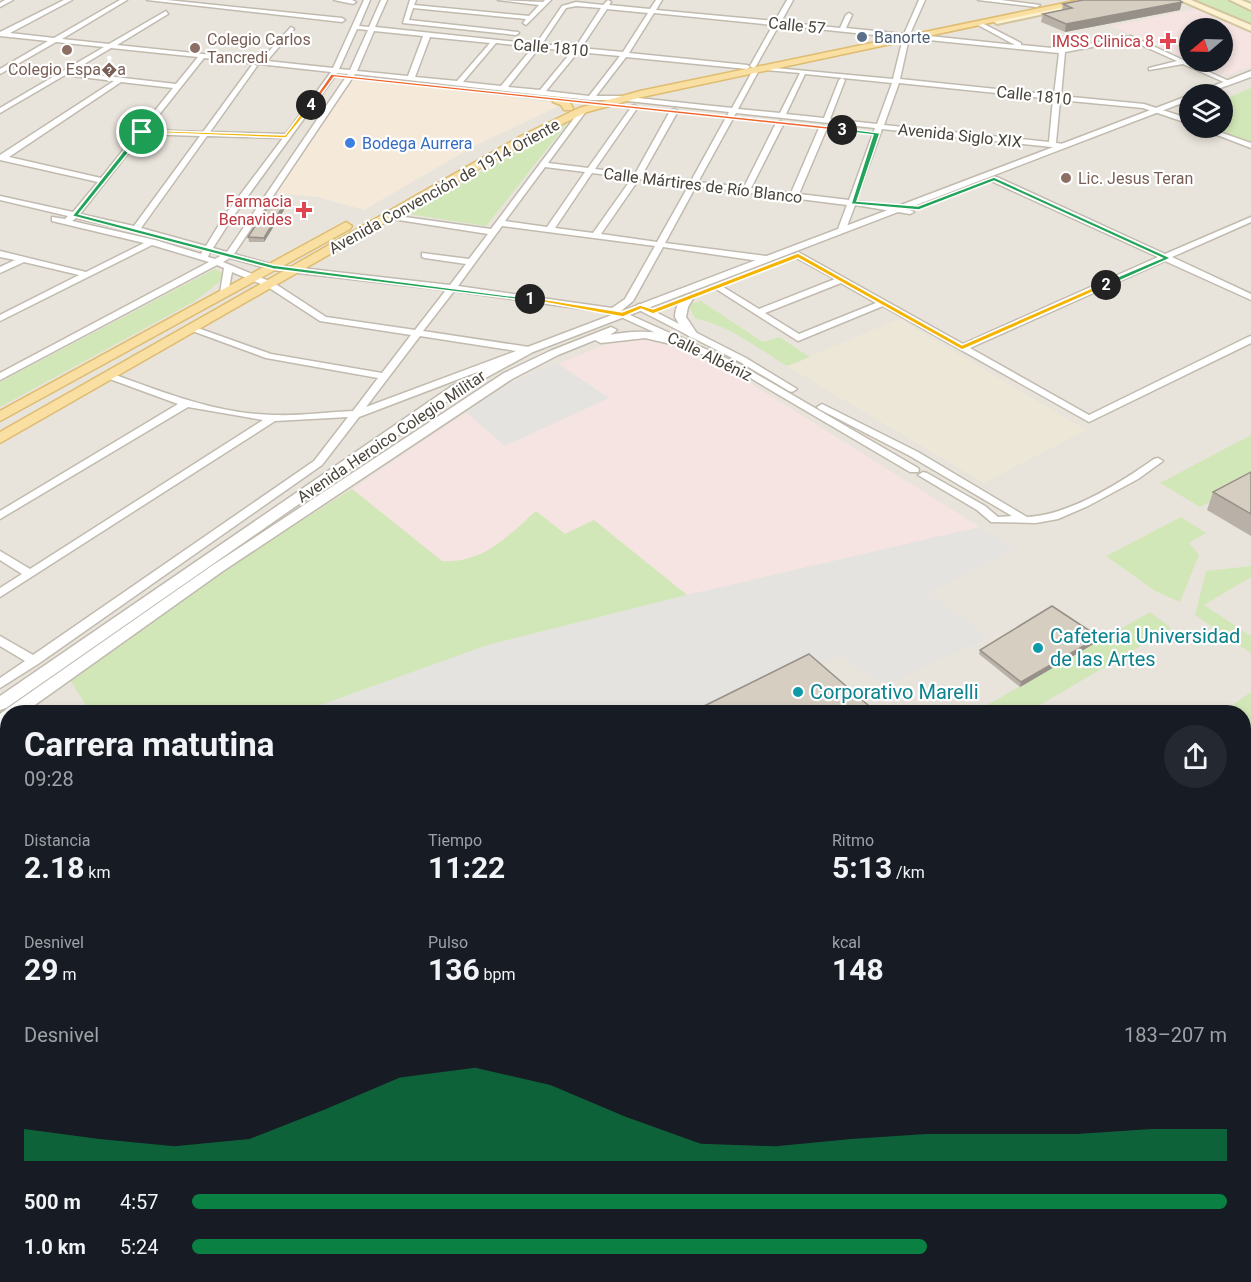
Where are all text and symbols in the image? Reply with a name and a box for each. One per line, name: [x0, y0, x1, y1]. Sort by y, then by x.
street label: Calle 57: [767, 13, 826, 38]
north arrow: [1179, 18, 1233, 72]
map controls: [1179, 18, 1233, 138]
place label: Banorte: [874, 28, 930, 47]
place label: Colegio Carlos Tancredi: [207, 30, 311, 67]
marker: Banorte: [855, 30, 869, 44]
place label: IMSS Clinica 8: [1052, 32, 1154, 51]
marker: IMSS Clinica 8: [1159, 32, 1177, 50]
street label: Calle 1810: [513, 35, 589, 60]
marker: Colegio Carlos Tancredi: [188, 41, 202, 55]
marker: Colegio Espa�a: [60, 43, 74, 57]
place label: Colegio Espa�a: [8, 58, 126, 80]
street label: Calle 1810: [995, 82, 1072, 109]
button: layers: [1179, 84, 1233, 138]
pin: 4: [296, 90, 326, 120]
text: 4: [306, 95, 316, 114]
pin: [116, 106, 167, 157]
icon: arrive: [125, 115, 158, 148]
street label: Avenida Convención de 1914 Oriente: [326, 115, 563, 258]
pin: 3: [827, 115, 857, 145]
text: 3: [837, 120, 847, 139]
street label: Avenida Siglo XIX: [897, 120, 1023, 151]
place label: Bodega Aurrera: [362, 134, 472, 153]
marker: Bodega Aurrera: [343, 136, 357, 150]
street label: Calle Mártires de Río Blanco: [602, 164, 803, 207]
place label: Lic. Jesus Teran: [1078, 169, 1193, 188]
marker: Lic. Jesus Teran: [1059, 171, 1073, 185]
place label: Farmacia Benavides: [219, 192, 292, 229]
marker: Farmacia Benavides: [297, 203, 311, 217]
pin: 2: [1091, 270, 1121, 300]
text: 2: [1101, 275, 1111, 294]
pin: 1: [515, 284, 545, 314]
text: 1: [525, 289, 535, 308]
street label: Calle Albéniz: [664, 328, 755, 385]
street label: Avenida Heroico Colegio Militar: [293, 366, 490, 507]
place label: Cafeteria Universidad de las Artes: [1050, 624, 1240, 671]
marker: Cafeteria Universidad de las Artes: [1031, 641, 1045, 655]
place label: Corporativo Marelli: [810, 680, 979, 704]
marker: Corporativo Marelli: [791, 685, 805, 699]
text: Carrera matutina: [24, 725, 274, 764]
button: share: [1164, 725, 1227, 788]
text: 09:28: [24, 767, 74, 791]
text: Distancia: [24, 831, 90, 850]
text: Tiempo: [428, 831, 482, 850]
text: Ritmo: [832, 831, 874, 850]
text: 2.18: [24, 850, 84, 885]
text: 11:22: [428, 850, 505, 885]
text: 5:13: [832, 850, 892, 885]
text: km: [84, 863, 110, 882]
text: /km: [892, 863, 925, 882]
text: Desnivel: [24, 933, 84, 952]
text: Pulso: [428, 933, 468, 952]
text: kcal: [832, 933, 861, 952]
text: 29: [24, 952, 58, 987]
text: 136: [428, 952, 480, 987]
text: 148: [832, 952, 884, 987]
text: m: [58, 965, 76, 984]
text: bpm: [480, 965, 516, 984]
text: Desnivel: [24, 1023, 99, 1047]
text: 183–207 m: [1124, 1023, 1227, 1047]
text: 500 m: [24, 1190, 81, 1214]
text: 4:57: [120, 1190, 159, 1214]
text: 1.0 km: [24, 1235, 86, 1259]
text: 5:24: [120, 1235, 159, 1259]

